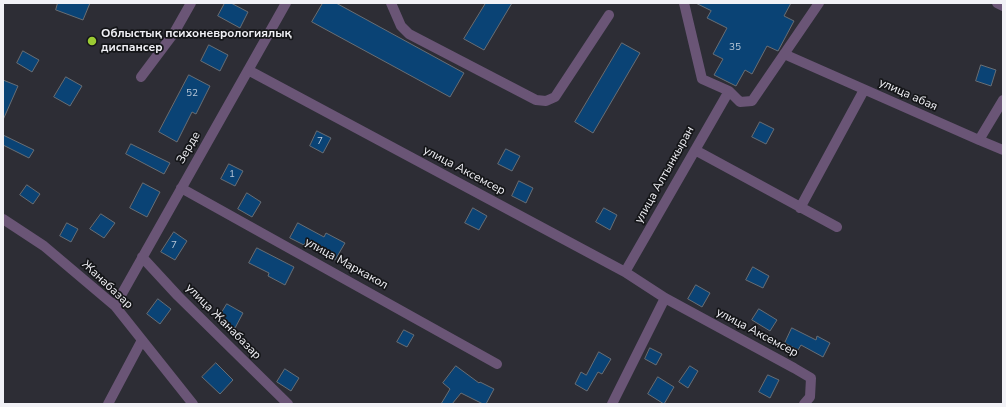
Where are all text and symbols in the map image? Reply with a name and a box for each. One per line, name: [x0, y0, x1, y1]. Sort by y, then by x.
place label: Облыстық психоневрологиялық диспансер: [101, 27, 292, 55]
marker: Облыстық психоневрологиялық диспансер: [86, 35, 98, 47]
house number: 35: [729, 42, 741, 54]
street label: улица абая: [876, 76, 940, 114]
house number: 52: [186, 88, 198, 100]
street label: улица Алтынкыран: [632, 124, 698, 226]
street label: Зерде: [174, 129, 204, 167]
house number: 7: [317, 136, 323, 148]
street label: улица Аксемсер: [420, 143, 508, 199]
house number: 1: [229, 169, 235, 181]
street label: улица Маркакол: [302, 235, 390, 293]
house number: 7: [171, 240, 177, 252]
street label: Жанабазар: [79, 258, 135, 312]
street label: улица Жанабазар: [182, 281, 264, 363]
street label: улица Аксемсер: [713, 305, 801, 361]

